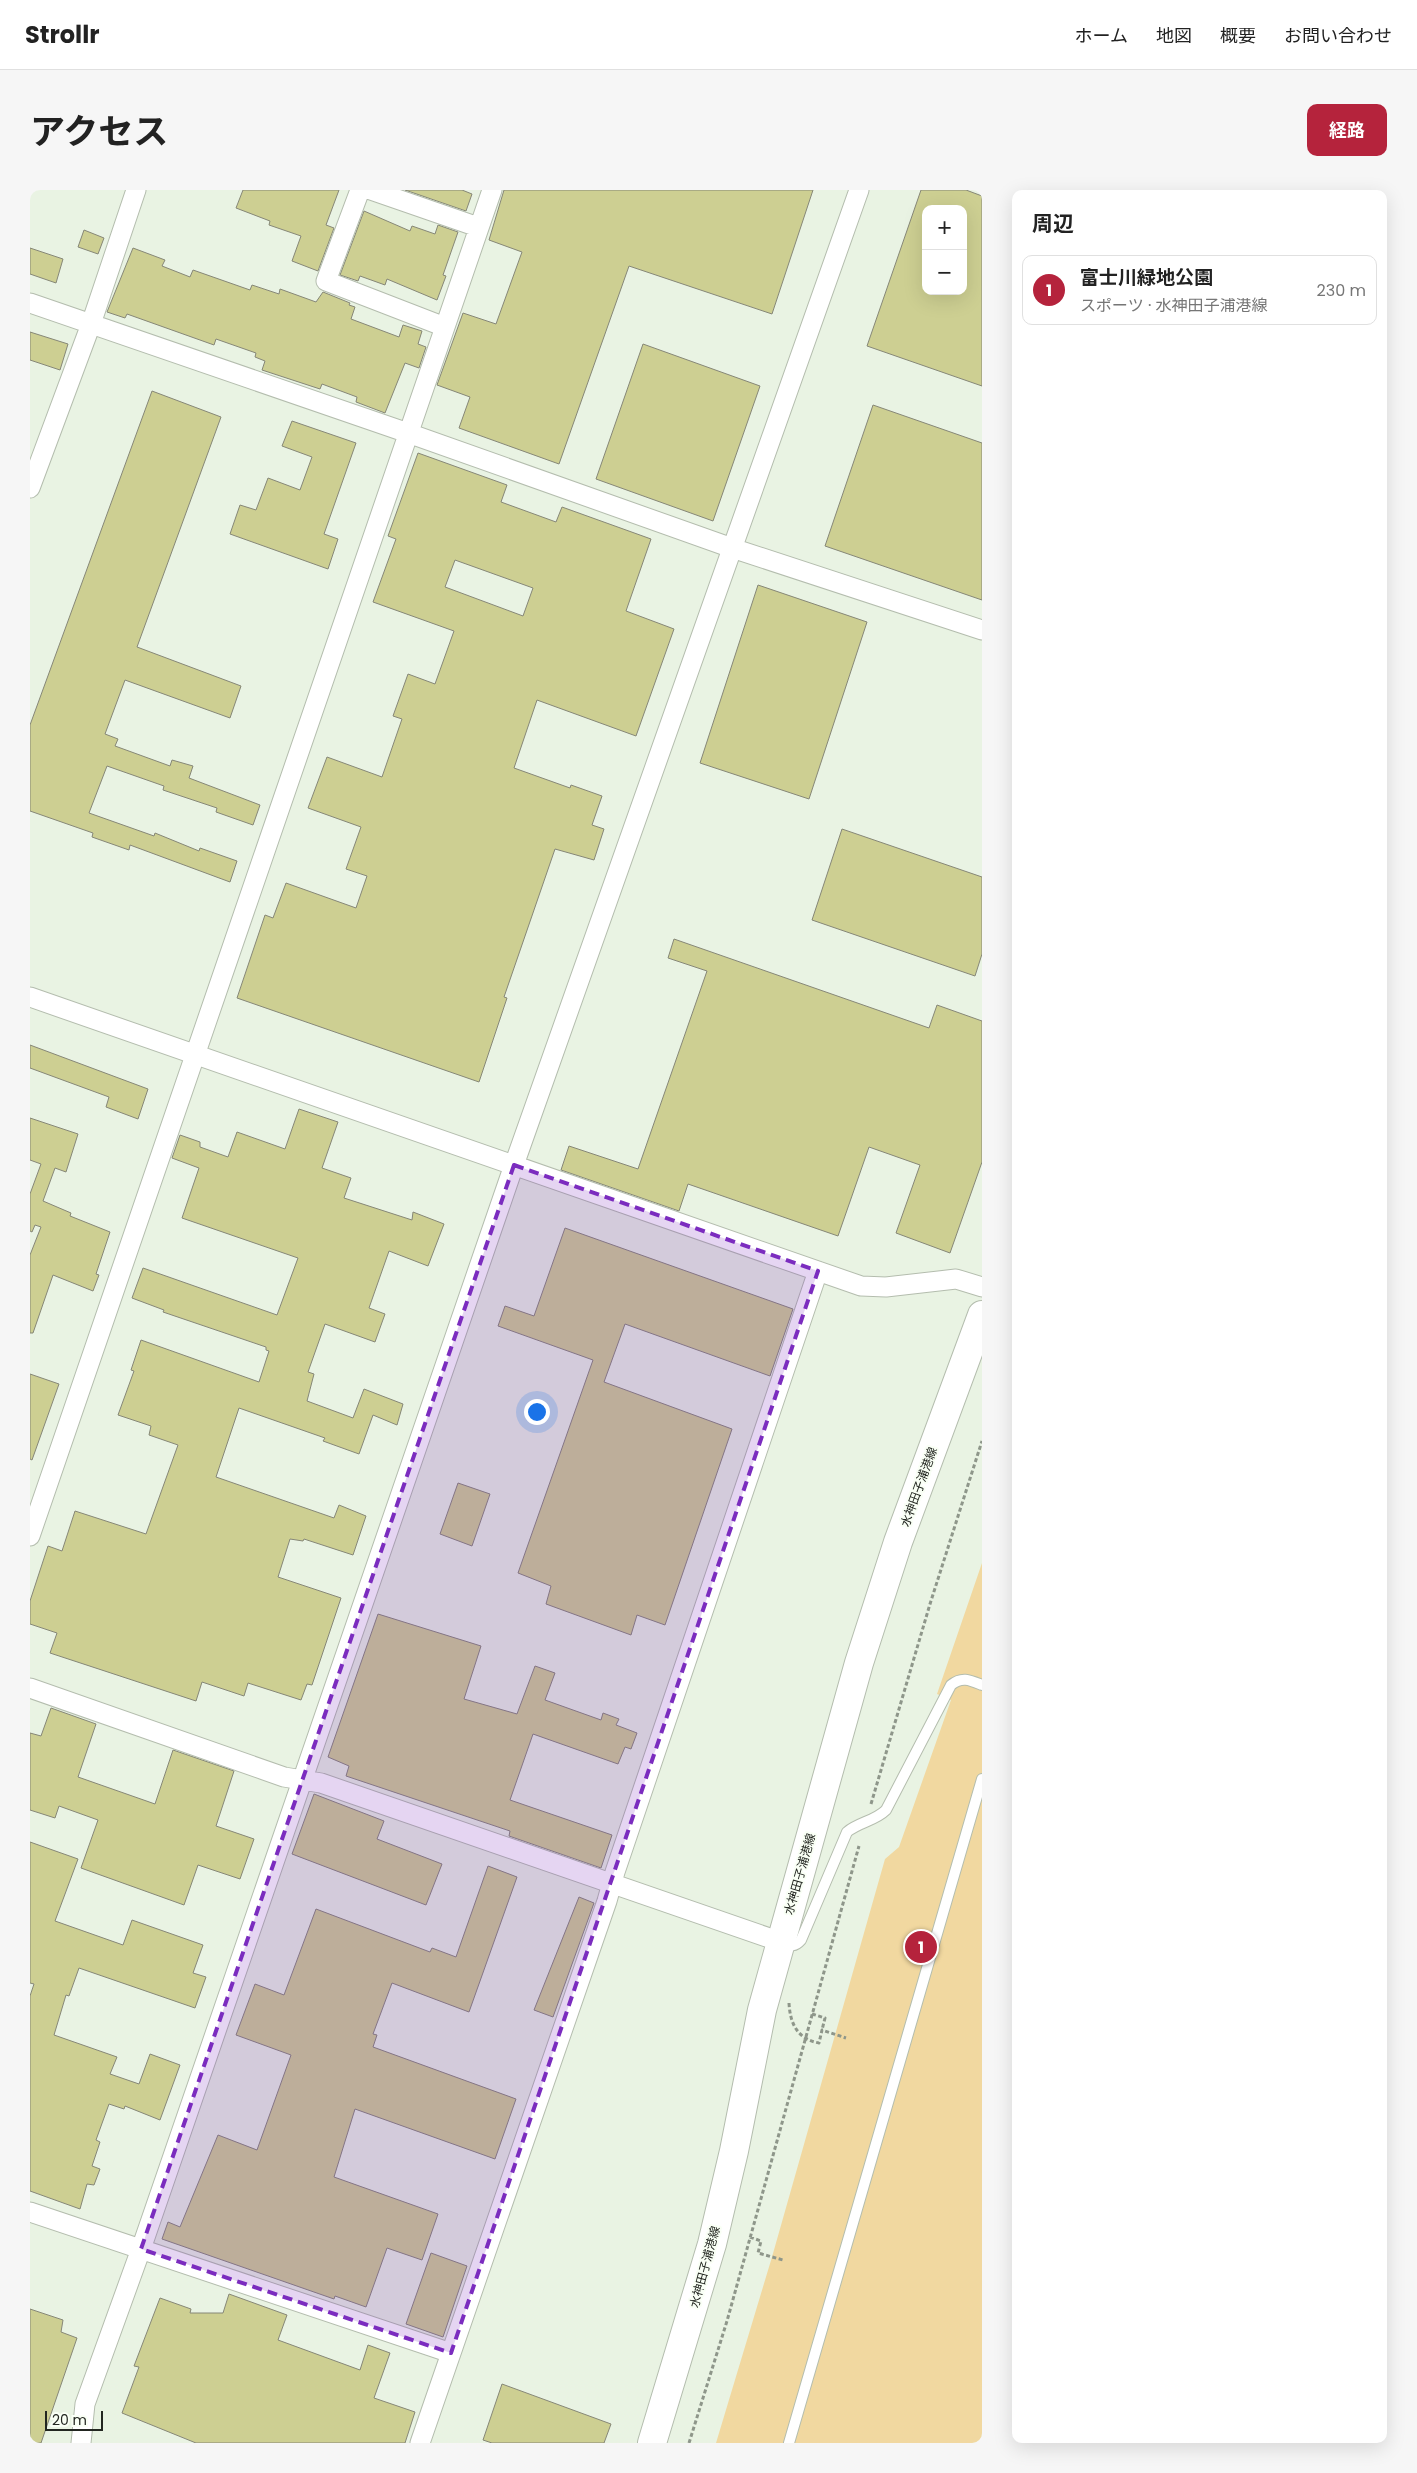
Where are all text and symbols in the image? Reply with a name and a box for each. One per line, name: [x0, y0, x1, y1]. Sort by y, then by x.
text: Strollr: [25, 18, 100, 51]
text: ホーム: [1075, 23, 1128, 48]
text: 地図: [1156, 23, 1192, 48]
text: 概要: [1220, 23, 1256, 48]
text: お問い合わせ: [1284, 23, 1392, 48]
button: 経路: [1307, 104, 1387, 156]
text: アクセス: [30, 107, 168, 156]
map controls: [922, 205, 967, 295]
button: +: [922, 205, 967, 250]
text: 周辺: [1032, 209, 1074, 238]
button: −: [922, 250, 967, 295]
text: 富士川緑地公園: [1080, 264, 1213, 291]
text: 1: [1046, 279, 1052, 302]
text: 230 m: [1317, 279, 1366, 302]
text: スポーツ · 水神田子浦港線: [1080, 294, 1268, 317]
your location: [524, 1399, 550, 1425]
street label: 水神田子浦港線: [896, 1444, 941, 1529]
street label: 水神田子浦港線: [780, 1831, 819, 1917]
pin: 1: [905, 1928, 937, 1966]
street label: 水神田子浦港線: [685, 2224, 724, 2310]
scale bar: [45, 2408, 102, 2431]
text: 20 m: [52, 2410, 87, 2430]

